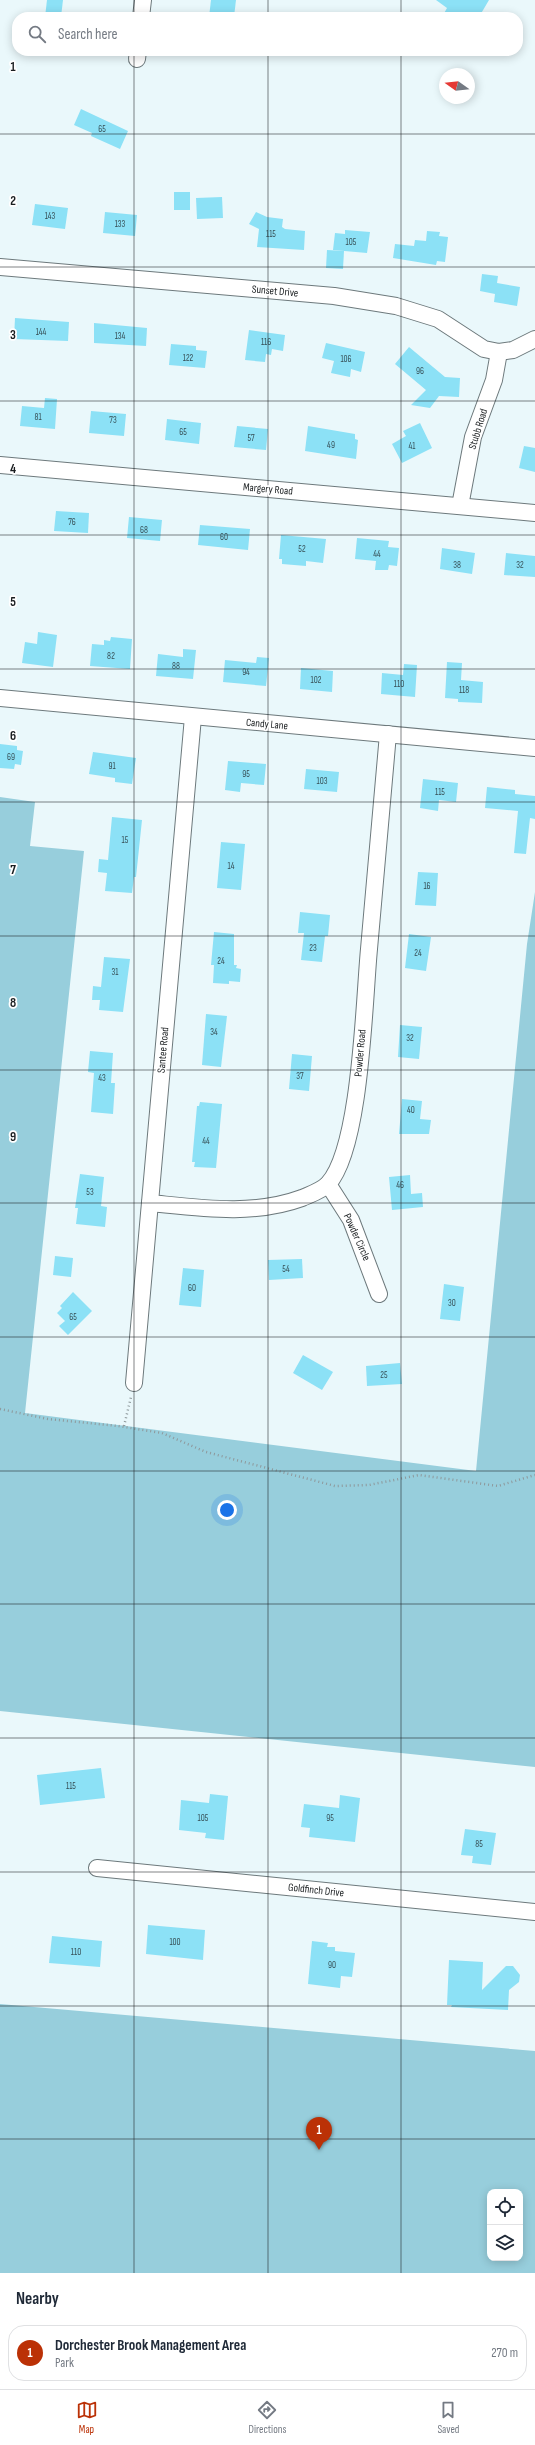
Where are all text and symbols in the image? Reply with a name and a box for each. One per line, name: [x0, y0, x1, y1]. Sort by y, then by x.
search box: [12, 12, 523, 56]
icon: search: [26, 23, 48, 45]
text: Search here: [58, 25, 118, 44]
text: 1: [10, 59, 16, 75]
north arrow: [439, 68, 475, 104]
house number: 65: [98, 124, 106, 135]
text: 2: [10, 193, 16, 209]
house number: 143: [45, 211, 56, 222]
house number: 133: [115, 219, 126, 230]
house number: 115: [266, 229, 276, 240]
house number: 105: [346, 237, 357, 248]
street label: Sunset Drive: [251, 282, 299, 300]
text: 3: [10, 327, 16, 343]
house number: 144: [36, 327, 47, 338]
house number: 134: [115, 331, 126, 342]
house number: 116: [261, 337, 271, 348]
house number: 122: [183, 353, 194, 364]
house number: 106: [340, 354, 352, 365]
house number: 96: [416, 366, 424, 377]
street label: Stubb Road: [466, 407, 490, 451]
house number: 81: [34, 412, 42, 423]
house number: 73: [109, 415, 117, 426]
house number: 65: [179, 427, 187, 438]
house number: 57: [247, 433, 255, 444]
house number: 49: [327, 440, 335, 451]
house number: 41: [409, 441, 416, 452]
text: 4: [10, 461, 16, 477]
street label: Margery Road: [243, 480, 294, 498]
house number: 76: [68, 517, 76, 528]
house number: 68: [140, 525, 148, 536]
house number: 60: [220, 532, 228, 543]
house number: 52: [298, 544, 306, 555]
house number: 44: [373, 549, 381, 560]
house number: 38: [453, 560, 461, 571]
house number: 32: [516, 560, 524, 571]
text: 5: [10, 594, 16, 610]
house number: 82: [107, 651, 115, 662]
house number: 88: [172, 661, 180, 672]
house number: 94: [242, 667, 250, 678]
house number: 102: [311, 675, 322, 686]
house number: 110: [394, 679, 404, 690]
house number: 118: [459, 685, 469, 696]
street label: Candy Lane: [245, 716, 289, 732]
text: 6: [10, 728, 16, 744]
house number: 69: [7, 752, 15, 763]
house number: 91: [108, 761, 116, 772]
house number: 95: [242, 769, 250, 780]
house number: 103: [317, 776, 328, 787]
house number: 115: [435, 787, 445, 798]
house number: 15: [122, 835, 129, 846]
house number: 14: [228, 861, 235, 872]
text: 7: [10, 862, 16, 878]
house number: 16: [423, 881, 431, 892]
house number: 23: [309, 943, 317, 954]
house number: 24: [414, 948, 422, 959]
house number: 24: [217, 956, 225, 967]
house number: 31: [112, 967, 119, 978]
text: 8: [10, 995, 16, 1011]
street label: Santee Road: [155, 1026, 172, 1073]
house number: 34: [210, 1027, 218, 1038]
street label: Powder Road: [351, 1028, 369, 1077]
house number: 32: [406, 1033, 414, 1044]
house number: 37: [296, 1071, 304, 1082]
house number: 43: [98, 1073, 106, 1084]
house number: 40: [407, 1105, 415, 1116]
text: 9: [10, 1129, 16, 1145]
house number: 44: [202, 1136, 210, 1147]
house number: 46: [396, 1180, 404, 1191]
house number: 53: [86, 1187, 94, 1198]
street label: Powder Circle: [341, 1211, 373, 1263]
house number: 54: [282, 1264, 290, 1275]
house number: 60: [188, 1283, 196, 1294]
house number: 30: [448, 1298, 456, 1309]
house number: 65: [69, 1312, 77, 1323]
house number: 25: [380, 1370, 388, 1381]
your location: [217, 1500, 237, 1520]
house number: 115: [66, 1781, 76, 1792]
house number: 105: [198, 1813, 209, 1824]
house number: 95: [326, 1813, 334, 1824]
house number: 85: [475, 1839, 483, 1850]
street label: Goldfinch Drive: [287, 1881, 345, 1899]
house number: 100: [169, 1937, 181, 1948]
house number: 110: [71, 1947, 81, 1958]
house number: 90: [328, 1960, 336, 1971]
pin: 1: [306, 2117, 332, 2150]
map controls: [487, 2189, 523, 2261]
button: locate: [487, 2189, 523, 2225]
button: layers: [487, 2225, 523, 2261]
text: Nearby: [16, 2289, 59, 2309]
text: Dorchester Brook Management Area: [55, 2336, 246, 2355]
text: 1: [27, 2345, 33, 2361]
text: 270 m: [491, 2345, 518, 2361]
text: Park: [55, 2355, 74, 2371]
tab: Map: [76, 2399, 98, 2436]
tab: Directions: [249, 2399, 286, 2436]
tab: Saved: [437, 2399, 459, 2436]

